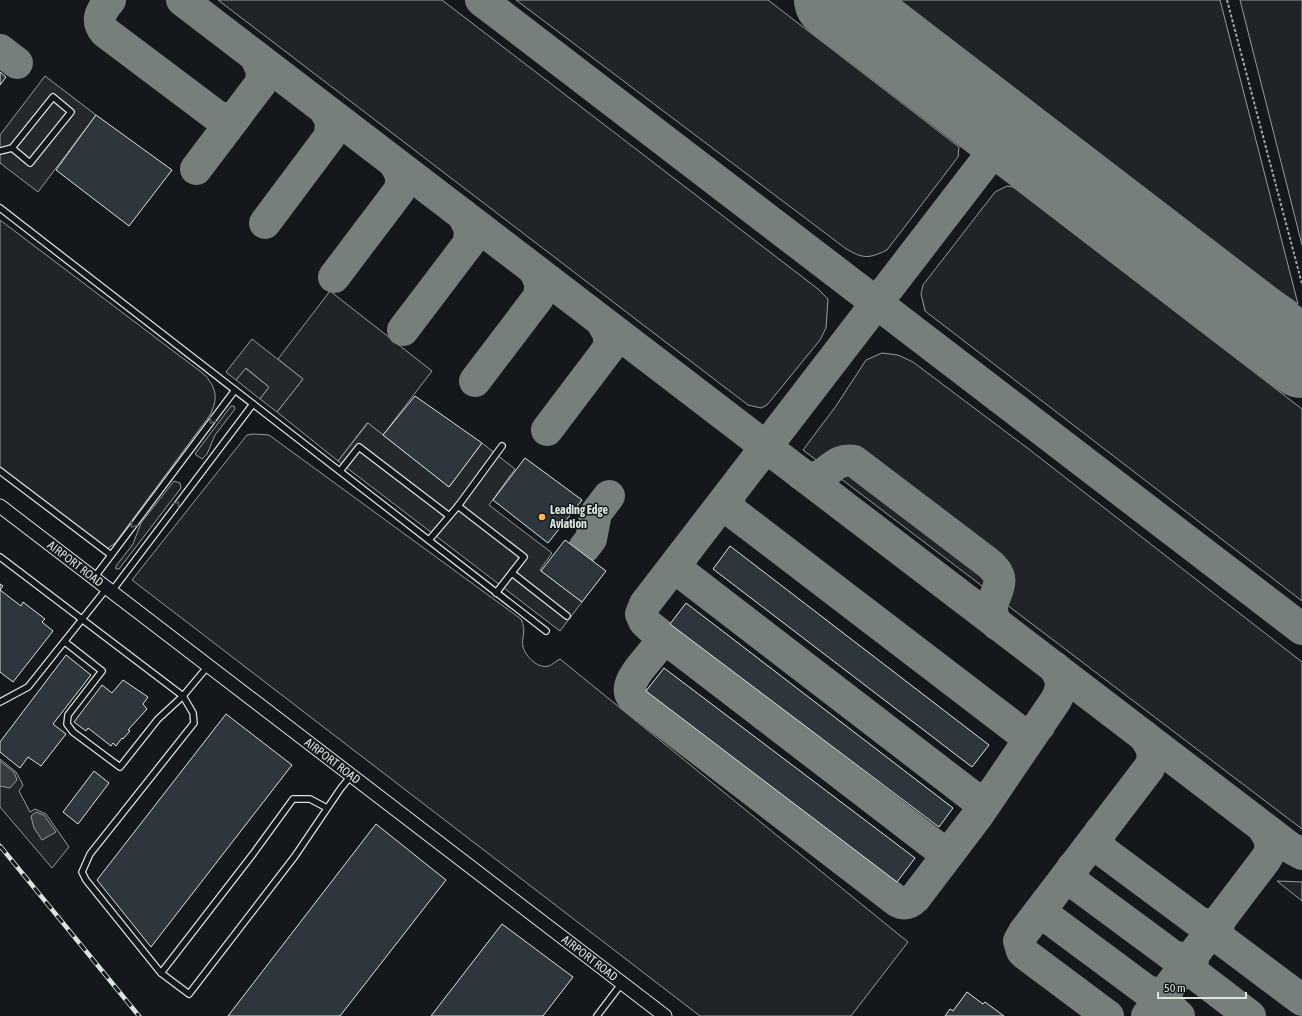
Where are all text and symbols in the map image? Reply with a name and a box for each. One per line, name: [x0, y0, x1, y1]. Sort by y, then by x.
one-way arrow: [209, 417, 216, 424]
one-way arrow: [172, 502, 179, 509]
place label: Leading Edge Aviation: [549, 503, 608, 531]
marker: Leading Edge Aviation: [537, 512, 547, 522]
one-way arrow: [131, 521, 138, 528]
street label: AIRPORT ROAD: [45, 538, 106, 590]
street label: AIRPORT ROAD: [302, 735, 363, 787]
street label: AIRPORT ROAD: [559, 932, 620, 984]
scale bar: [1158, 974, 1246, 1000]
text: 50 m: [1164, 981, 1186, 995]

